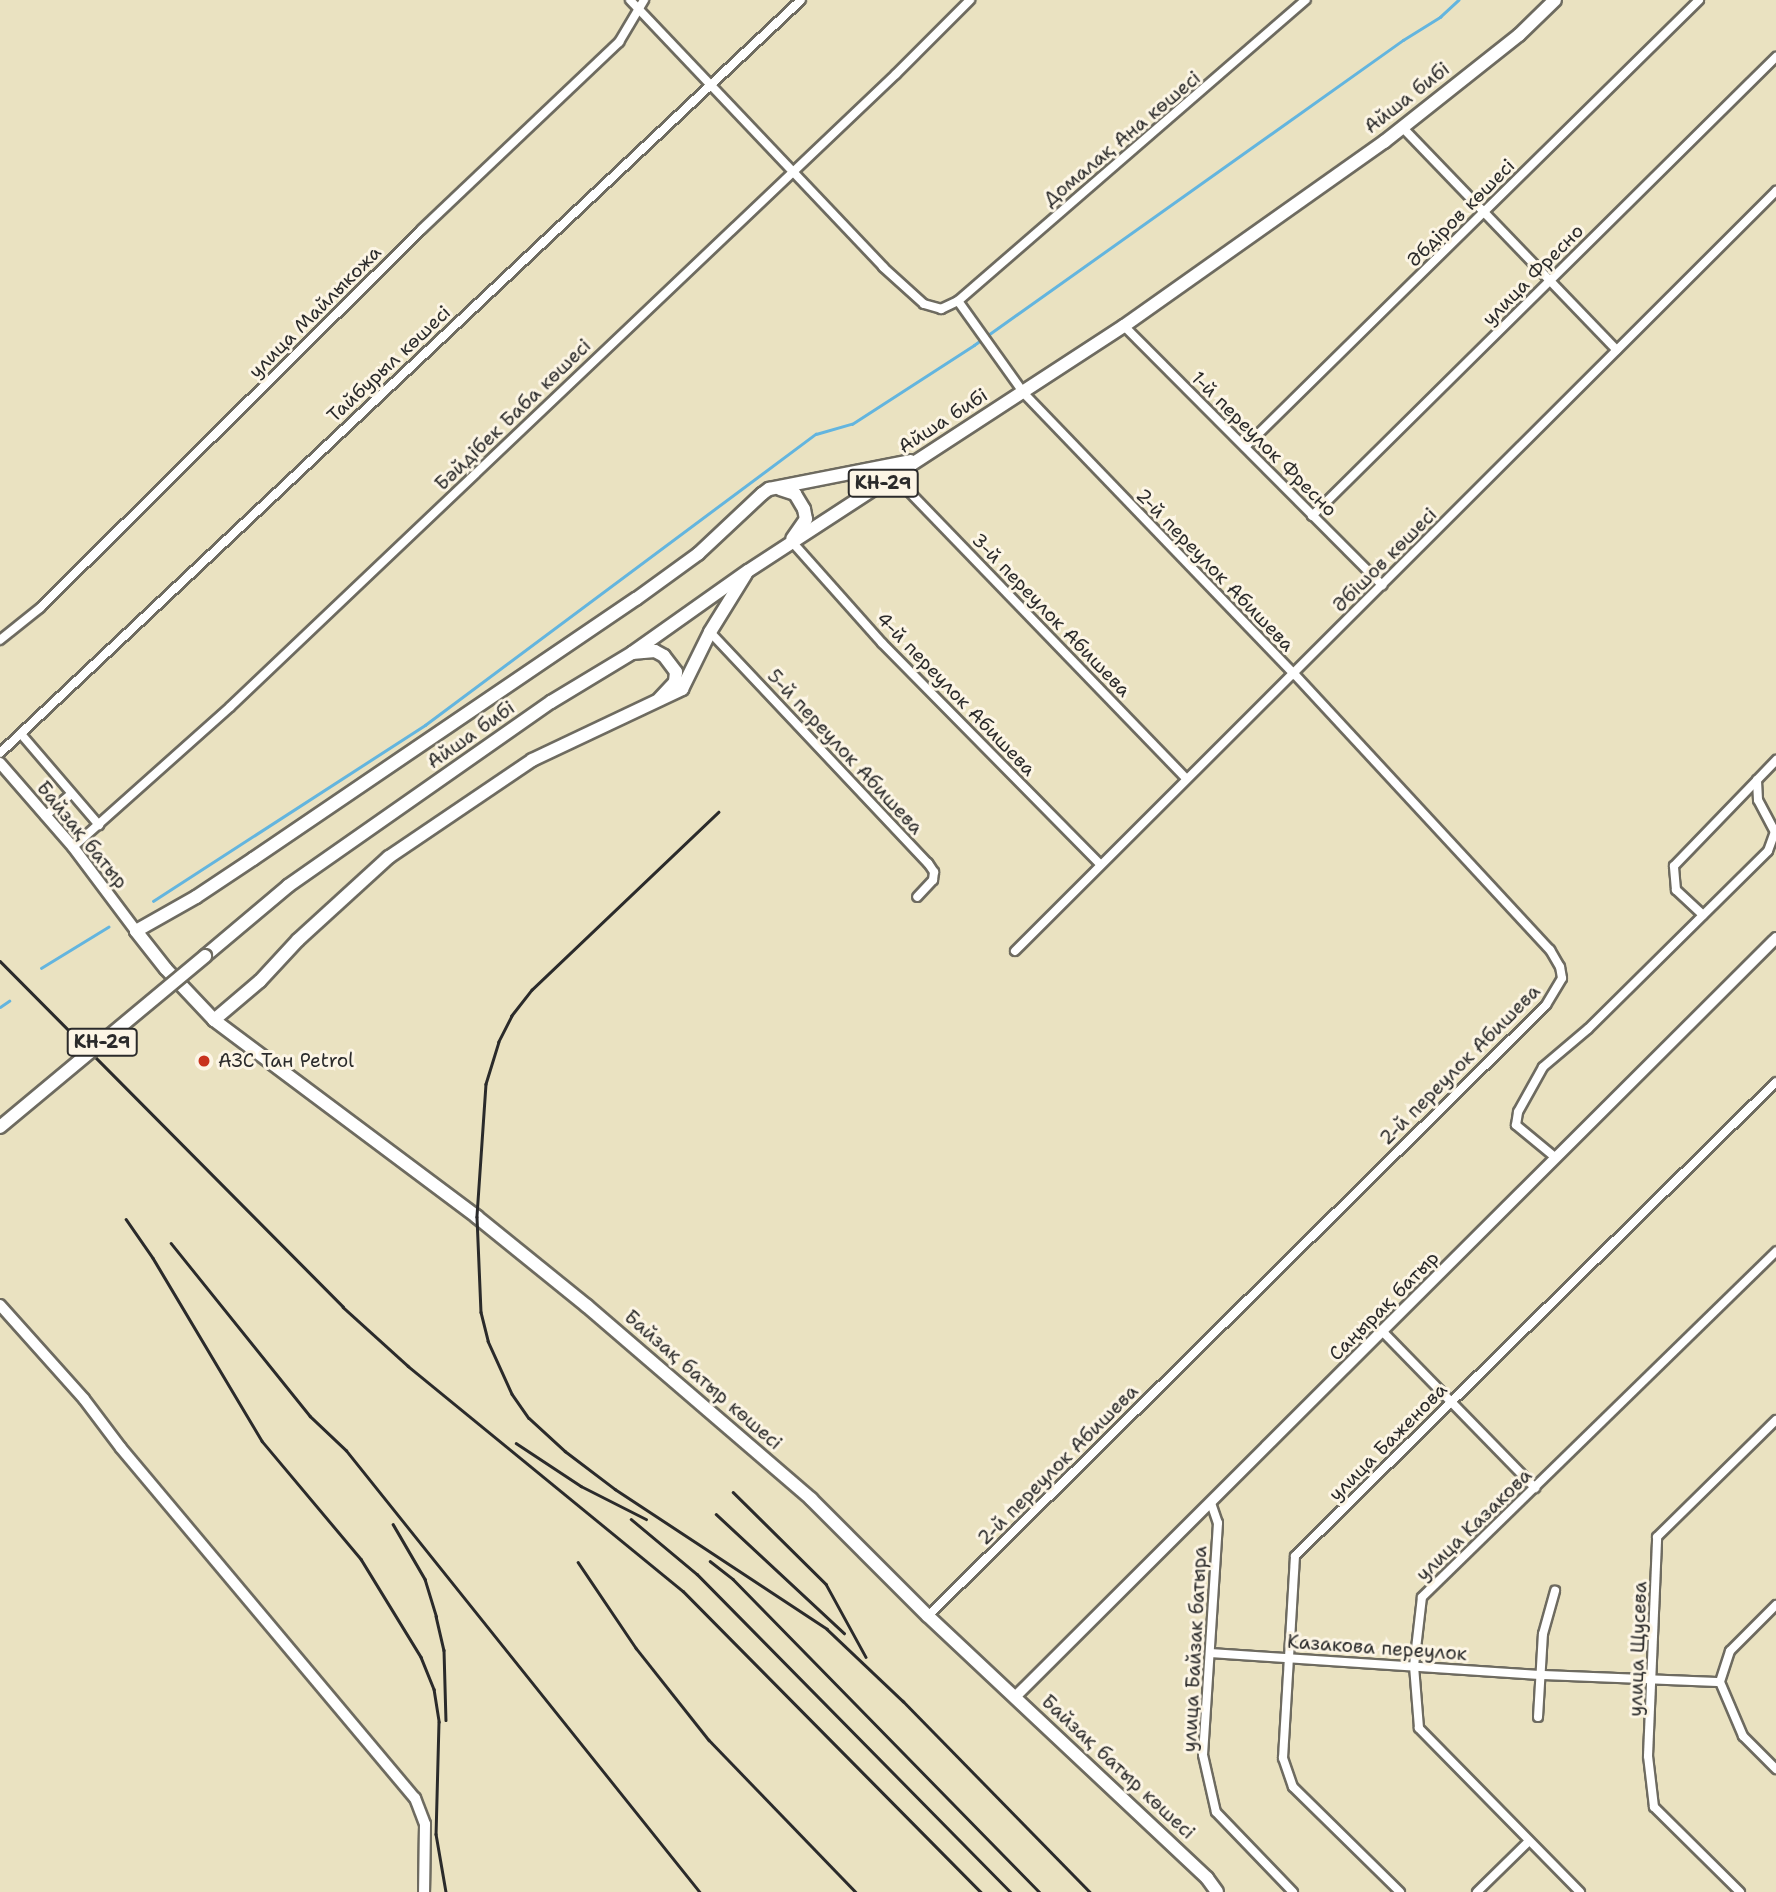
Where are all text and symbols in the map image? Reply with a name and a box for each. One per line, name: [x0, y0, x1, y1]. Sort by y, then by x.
street label: Айша бибі: [1360, 58, 1454, 138]
street label: Домалақ Ана көшесі: [1039, 67, 1205, 211]
street label: Әбдіров көшесі: [1402, 154, 1520, 272]
street label: улица Фресно: [1478, 220, 1588, 330]
street label: улица Майлыкожа: [244, 241, 386, 383]
street label: Тайбурыл көшесі: [323, 301, 455, 427]
street label: Бәйдібек Баба көшесі: [430, 335, 596, 495]
street label: 1-й переулок Фресно: [1187, 367, 1341, 521]
street label: Айша бибі: [894, 384, 992, 458]
road number: КН-29: [846, 468, 920, 498]
street label: 2-й переулок Абишева: [1131, 484, 1299, 656]
street label: Әбішов көшесі: [1328, 503, 1442, 617]
street label: 3-й переулок Абишева: [967, 528, 1135, 702]
street label: 4-й переулок Абишева: [872, 607, 1040, 781]
street label: 5-й переулок Абишева: [763, 665, 927, 839]
street label: Айша бибі: [423, 696, 519, 774]
street label: Байзақ батыр: [32, 777, 132, 893]
street label: 2-й переулок Абишева: [1375, 980, 1545, 1150]
road number: КН-29: [65, 1028, 139, 1056]
place label: АЗС Тан Petrol: [218, 1050, 354, 1072]
marker: АЗС Тан Petrol: [196, 1053, 212, 1069]
street label: Саңырақ батыр: [1324, 1246, 1444, 1366]
street label: Байзақ батыр көшесі: [620, 1305, 786, 1455]
street label: улица Баженова: [1324, 1378, 1452, 1506]
street label: 2-й переулок Абишева: [973, 1380, 1143, 1550]
street label: улица Казакова: [1412, 1464, 1536, 1586]
street label: улица Байзак батыра: [1178, 1545, 1212, 1753]
street label: улица Щусева: [1624, 1581, 1652, 1717]
street label: Казакова переулок: [1286, 1630, 1468, 1666]
street label: Байзақ батыр көшесі: [1037, 1690, 1199, 1844]

